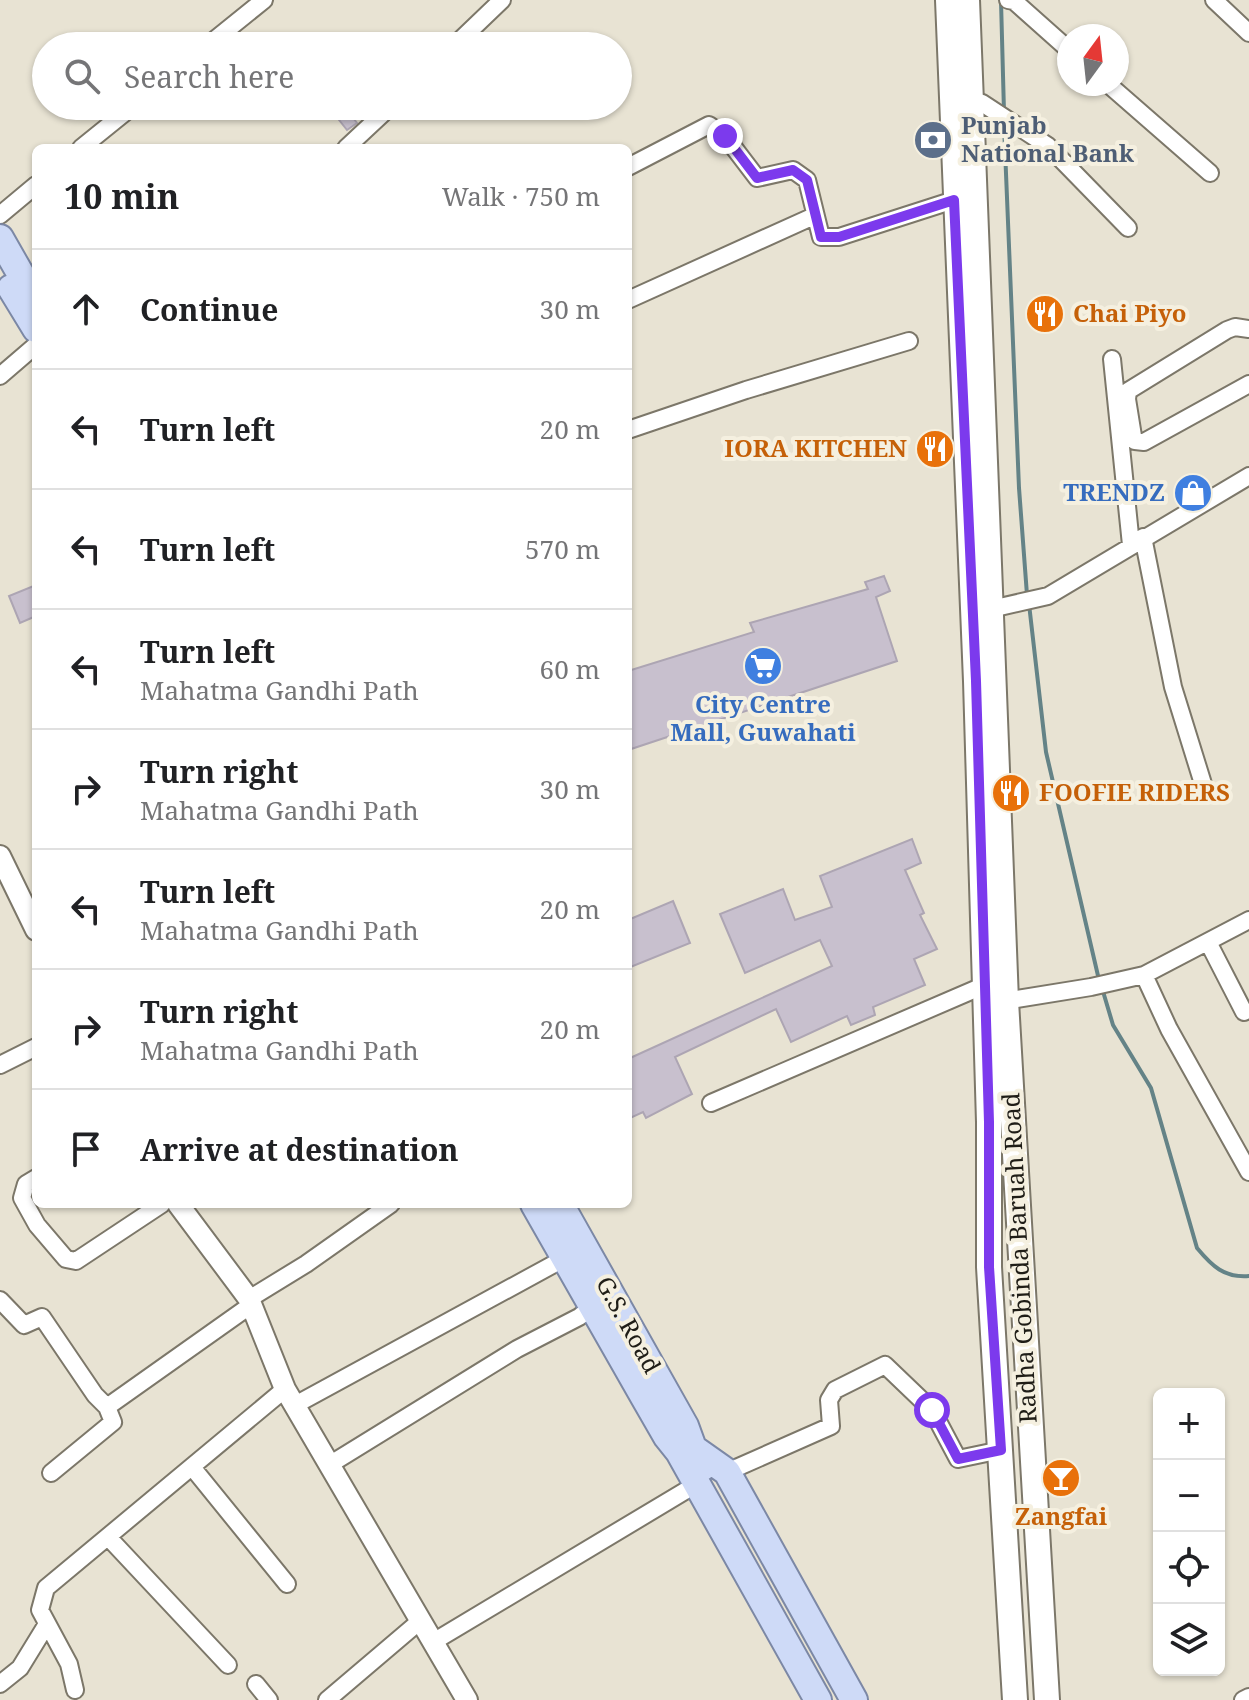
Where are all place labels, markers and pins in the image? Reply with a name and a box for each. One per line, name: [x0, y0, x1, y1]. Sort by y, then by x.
place label: Punjab National Bank: [961, 108, 1135, 169]
bank icon: Punjab National Bank: [912, 119, 954, 161]
restaurant icon: Chai Piyo: [1024, 293, 1066, 335]
place label: Chai Piyo: [1073, 296, 1187, 329]
restaurant icon: IORA KITCHEN: [914, 428, 956, 470]
place label: IORA KITCHEN: [724, 431, 907, 464]
shop icon: TRENDZ: [1172, 472, 1214, 514]
place label: TRENDZ: [1063, 475, 1165, 508]
supermarket icon: City Centre Mall, Guwahati: [742, 645, 784, 687]
place label: City Centre Mall, Guwahati: [670, 687, 856, 748]
restaurant icon: FOOFIE RIDERS: [990, 772, 1032, 814]
place label: FOOFIE RIDERS: [1039, 775, 1230, 808]
bar icon: Zangfai: [1040, 1457, 1082, 1499]
place label: Zangfai: [1015, 1499, 1108, 1532]

